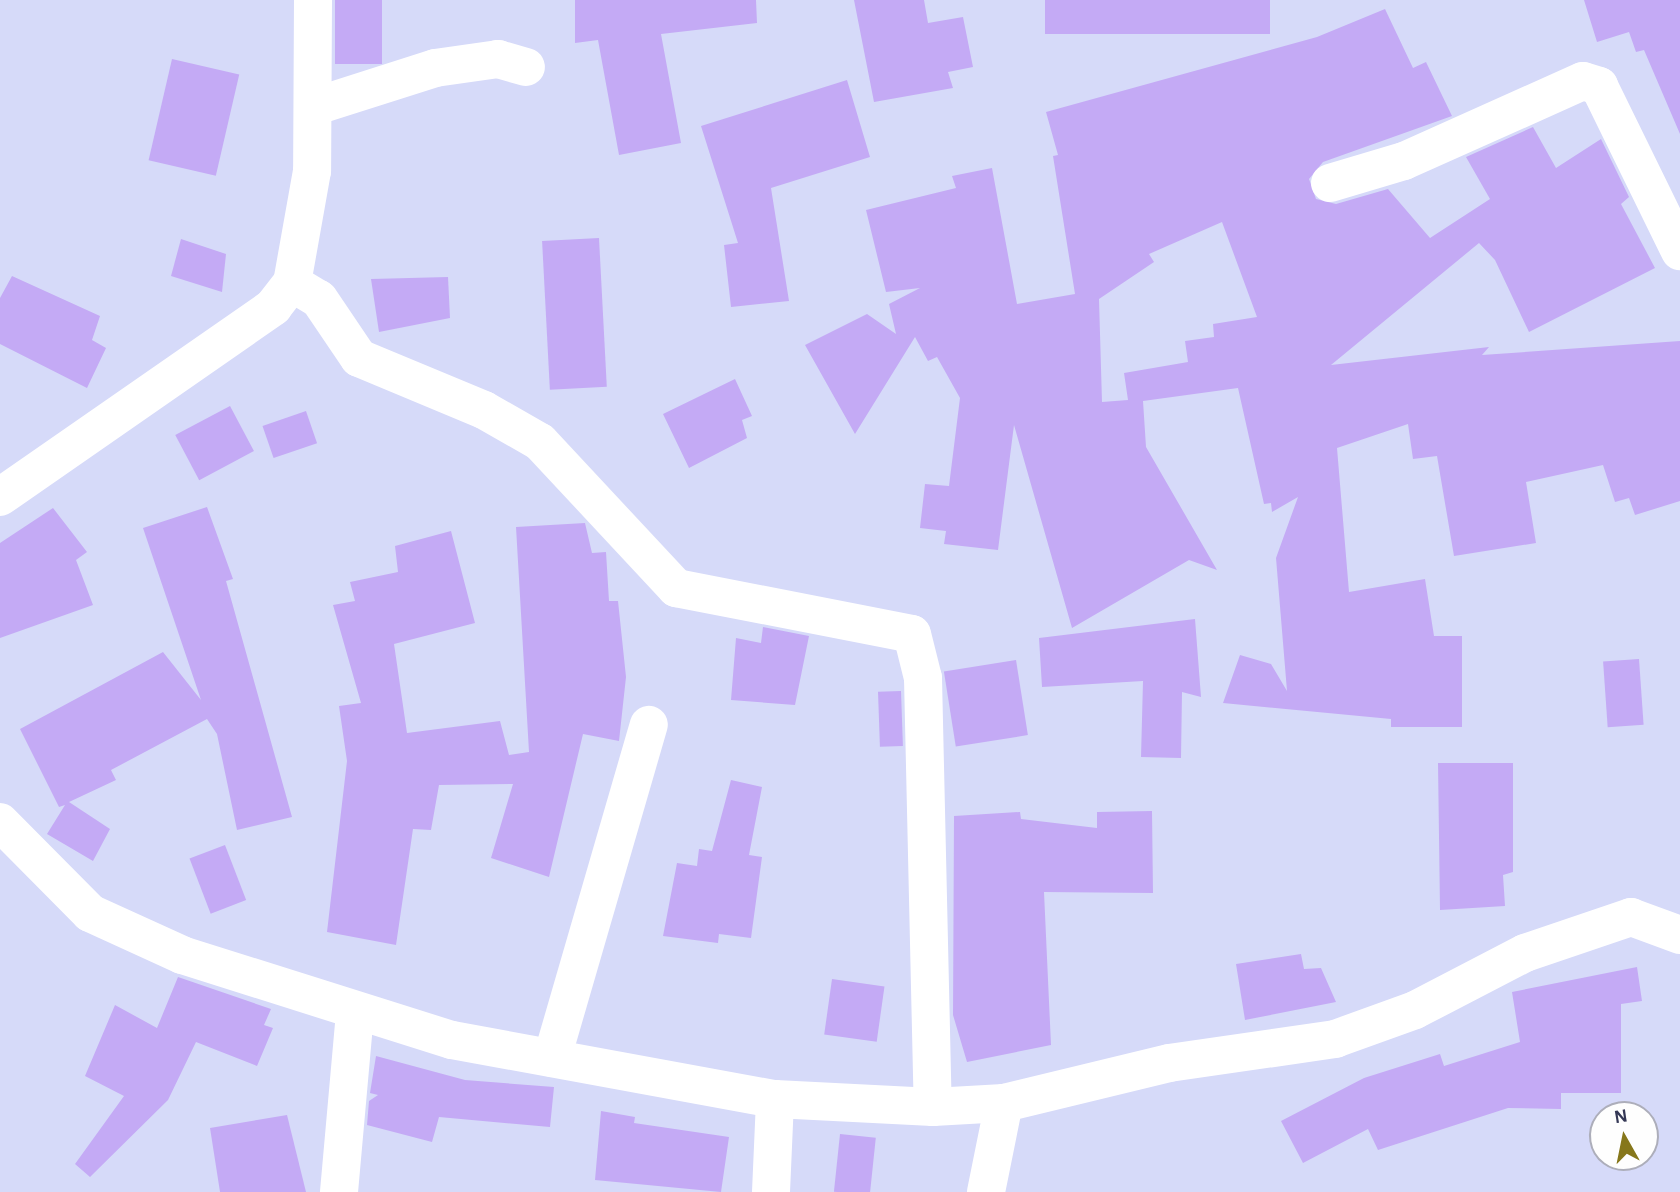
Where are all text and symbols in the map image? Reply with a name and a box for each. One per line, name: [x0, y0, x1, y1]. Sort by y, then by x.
north arrow: [1589, 1101, 1659, 1171]
text: N: [1613, 1106, 1629, 1127]

